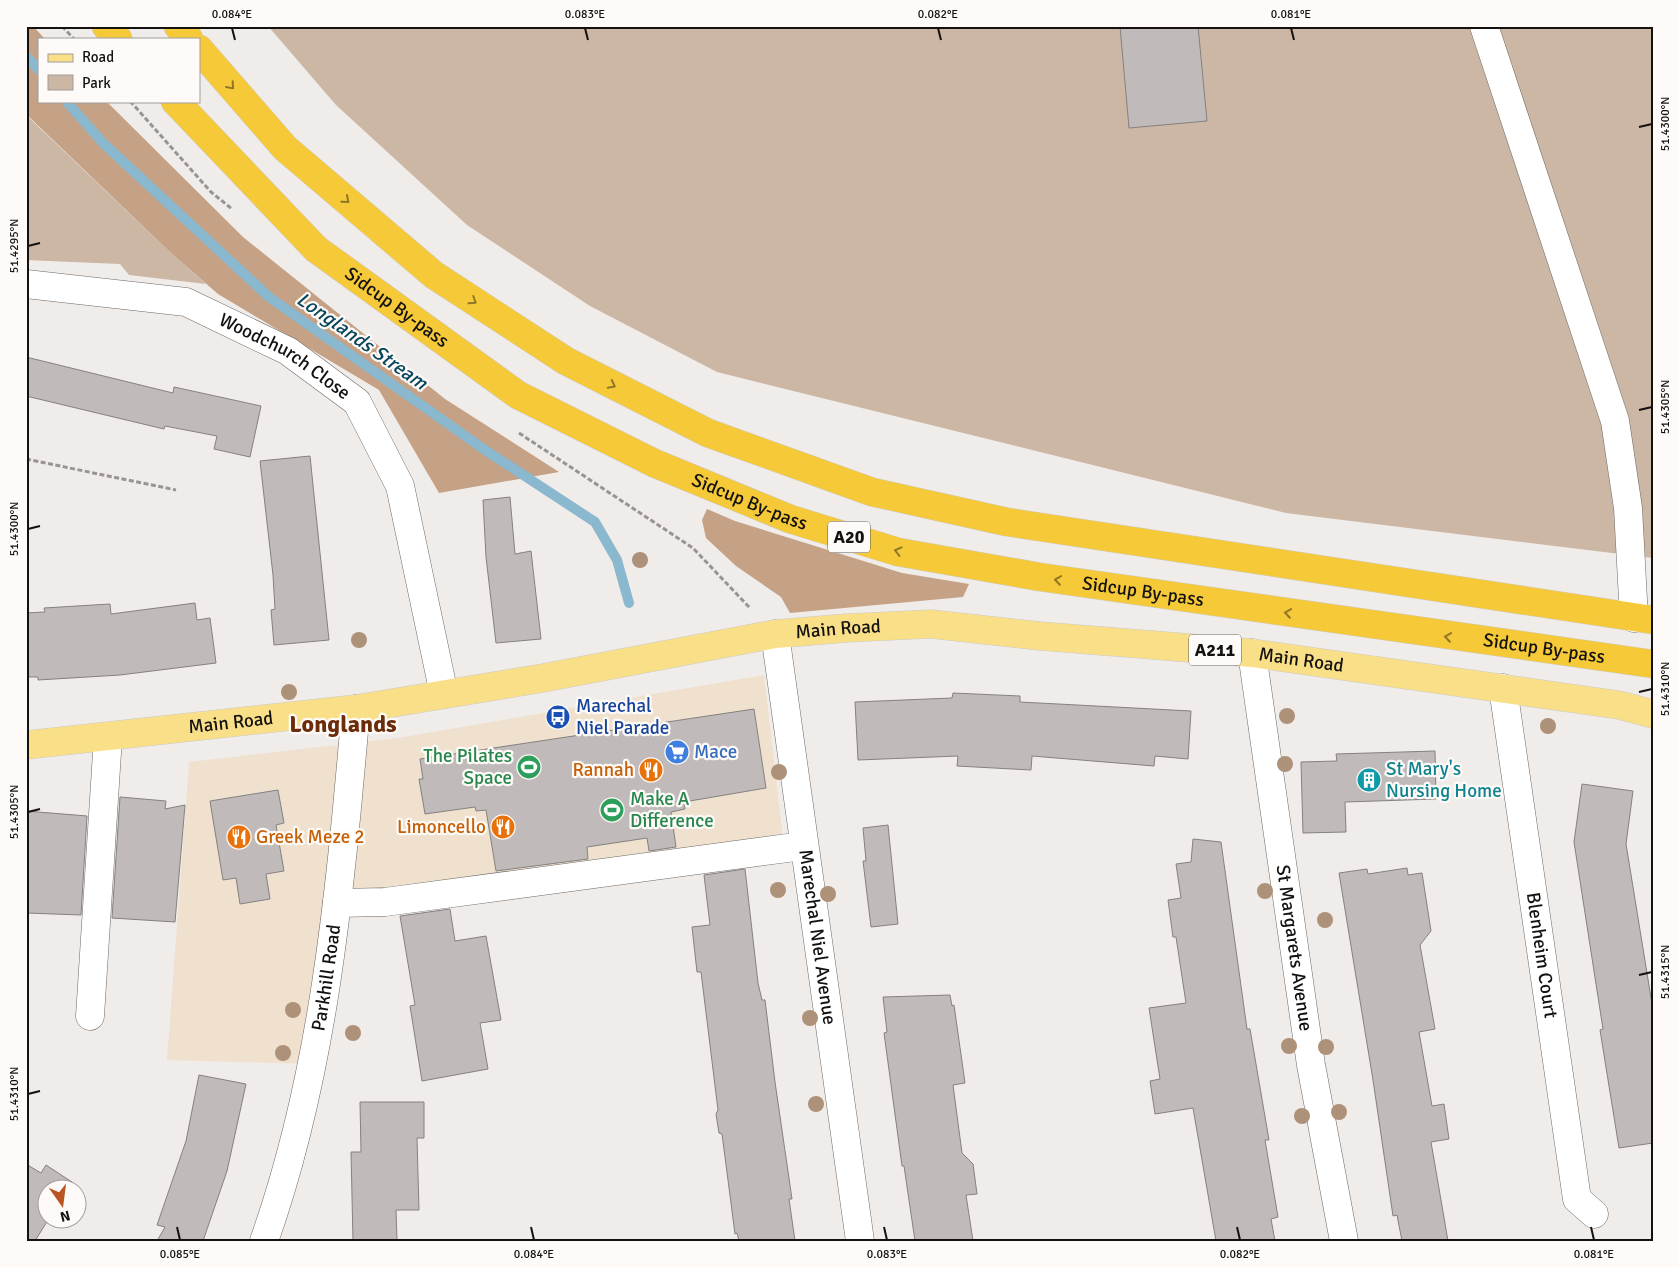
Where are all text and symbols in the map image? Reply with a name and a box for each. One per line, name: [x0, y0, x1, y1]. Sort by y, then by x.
text: 0.084°E: [212, 7, 252, 22]
text: 0.083°E: [565, 7, 605, 22]
text: 0.082°E: [918, 7, 958, 22]
text: 0.081°E: [1271, 7, 1311, 22]
legend: [38, 38, 200, 102]
text: Road: [82, 48, 114, 66]
text: Park: [82, 74, 111, 92]
one-way arrow: [225, 80, 234, 89]
text: 51.4300°N: [1658, 97, 1673, 151]
one-way arrow: [341, 194, 350, 203]
text: 51.4295°N: [7, 219, 22, 273]
street label: Sidcup By-pass: [340, 262, 453, 353]
water label: Longlands Stream: [292, 287, 433, 396]
one-way arrow: [468, 295, 477, 304]
street label: Woodchurch Close: [215, 308, 355, 405]
one-way arrow: [607, 379, 616, 389]
text: 51.4305°N: [1658, 380, 1673, 434]
street label: Sidcup By-pass: [688, 468, 810, 536]
text: 51.4300°N: [7, 502, 22, 556]
road number: A20: [828, 522, 870, 552]
one-way arrow: [894, 547, 902, 557]
street label: Sidcup By-pass: [1081, 571, 1205, 612]
one-way arrow: [1053, 575, 1062, 585]
one-way arrow: [1283, 609, 1292, 619]
street label: Main Road: [795, 614, 881, 644]
street label: Sidcup By-pass: [1482, 628, 1606, 669]
one-way arrow: [1444, 632, 1452, 643]
road number: A211: [1189, 634, 1241, 666]
street label: Main Road: [1257, 642, 1345, 678]
text: 51.4310°N: [1658, 662, 1673, 716]
place label: Marechal Niel Parade: [576, 694, 669, 740]
bus stop icon: Marechal Niel Parade: [545, 704, 571, 730]
street label: Main Road: [187, 706, 275, 739]
district label: Longlands: [289, 709, 397, 739]
supermarket icon: Mace: [664, 739, 690, 765]
place label: Mace: [694, 740, 737, 764]
place label: The Pilates Space: [423, 744, 512, 790]
sports icon: The Pilates Space: [516, 754, 542, 780]
restaurant icon: Rannah: [638, 757, 664, 783]
place label: St Mary's Nursing Home: [1386, 757, 1502, 803]
place label: Rannah: [572, 758, 634, 782]
building icon: St Mary's Nursing Home: [1356, 767, 1382, 793]
text: 51.4305°N: [7, 785, 22, 839]
place label: Make A Difference: [630, 787, 714, 833]
sports icon: Make A Difference: [599, 797, 625, 823]
restaurant icon: Limoncello: [490, 814, 516, 840]
place label: Limoncello: [397, 815, 486, 839]
restaurant icon: Greek Meze 2: [226, 824, 252, 850]
place label: Greek Meze 2: [256, 825, 365, 849]
street label: Marechal Niel Avenue: [793, 848, 842, 1026]
street label: St Margarets Avenue: [1270, 863, 1318, 1033]
street label: Blenheim Court: [1521, 891, 1563, 1020]
street label: Parkhill Road: [306, 923, 346, 1033]
text: 51.4315°N: [1658, 945, 1673, 999]
text: 51.4310°N: [7, 1067, 22, 1121]
north arrow: [38, 1180, 88, 1230]
text: N: [58, 1207, 72, 1226]
text: 0.085°E: [160, 1247, 200, 1262]
text: 0.084°E: [514, 1247, 554, 1262]
text: 0.083°E: [867, 1247, 907, 1262]
text: 0.082°E: [1220, 1247, 1260, 1262]
text: 0.081°E: [1574, 1247, 1614, 1262]

